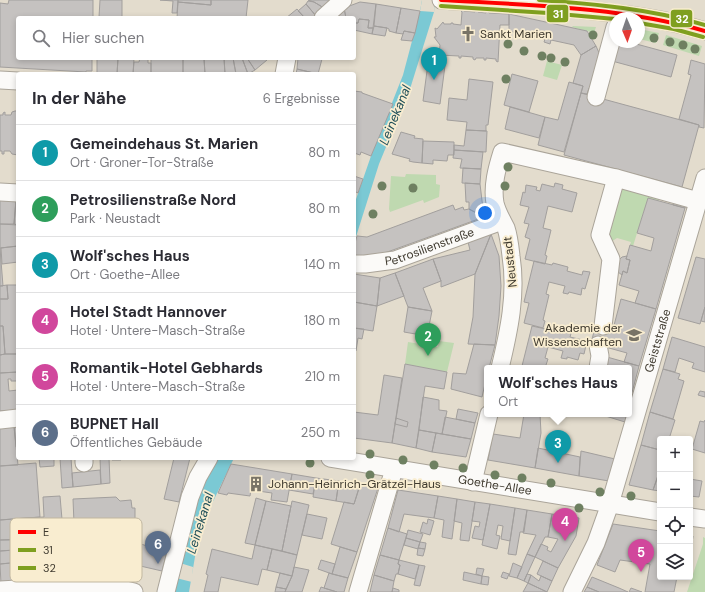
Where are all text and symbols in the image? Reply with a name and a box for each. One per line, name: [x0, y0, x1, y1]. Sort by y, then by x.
line badge: 31: [546, 4, 569, 23]
text: 31: [553, 7, 563, 21]
line badge: 32: [670, 9, 693, 28]
north arrow: [609, 12, 645, 48]
text: 32: [676, 12, 688, 26]
search box: [16, 16, 356, 60]
church icon: Sankt Marien: [459, 25, 477, 43]
place label: Sankt Marien: [480, 26, 552, 42]
icon: search: [30, 27, 52, 49]
text: Hier suchen: [62, 28, 144, 48]
pin: 1: [421, 47, 447, 80]
water label: Leinekanal: [375, 82, 415, 147]
text: In der Nähe: [32, 87, 127, 109]
text: 6 Ergebnisse: [263, 90, 340, 107]
text: Gemeindehaus St. Marien: [70, 134, 258, 154]
text: 1: [43, 144, 47, 161]
text: 80 m: [308, 144, 340, 161]
text: Ort · Groner-Tor-Straße: [70, 154, 214, 171]
text: Petrosilienstraße Nord: [70, 190, 236, 210]
text: 2: [41, 200, 49, 217]
text: 80 m: [308, 200, 340, 217]
your location: [475, 203, 495, 223]
text: Park · Neustadt: [70, 210, 161, 227]
street label: Petrosilienstraße: [384, 224, 476, 269]
street label: Neustadt: [499, 235, 521, 288]
text: Wolf'sches Haus: [70, 246, 190, 266]
text: 3: [41, 256, 49, 273]
text: 140 m: [304, 256, 340, 273]
text: Ort · Goethe-Allee: [70, 266, 180, 283]
text: Hotel Stadt Hannover: [70, 302, 227, 322]
street label: Geiststraße: [641, 307, 674, 374]
text: 4: [41, 312, 49, 329]
text: 180 m: [304, 312, 340, 329]
place label: Akademie der Wissenschaften: [533, 320, 623, 350]
text: Hotel · Untere-Masch-Straße: [70, 322, 245, 339]
pin: 2: [415, 323, 441, 356]
school or university icon: Akademie der Wissenschaften: [625, 326, 643, 344]
text: Romantik-Hotel Gebhards: [70, 358, 263, 378]
popup: [484, 365, 632, 417]
text: 5: [41, 368, 49, 385]
text: 210 m: [305, 368, 340, 385]
text: Wolf'sches Haus: [498, 373, 618, 393]
text: Hotel · Untere-Masch-Straße: [70, 378, 245, 395]
text: Ort: [498, 393, 518, 410]
text: BUPNET Hall: [70, 414, 159, 434]
text: 6: [41, 424, 49, 441]
text: 250 m: [301, 424, 340, 441]
pin: 3: [545, 430, 571, 463]
text: Öffentliches Gebäude: [70, 434, 202, 451]
map controls: [657, 436, 693, 580]
button: +: [657, 436, 693, 472]
street label: Goethe-Allee: [457, 471, 533, 499]
button: −: [657, 472, 693, 508]
building icon: Johann-Heinrich-Grätzel-Haus: [247, 475, 265, 493]
place label: Johann-Heinrich-Grätzel-Haus: [268, 476, 441, 492]
water label: Leinekanal: [183, 489, 218, 556]
pin: 4: [552, 508, 578, 541]
button: locate: [657, 508, 693, 544]
legend: [10, 518, 142, 582]
text: E: [43, 525, 49, 539]
pin: 6: [145, 531, 171, 564]
pin: 5: [628, 539, 654, 572]
text: 31: [43, 543, 53, 557]
button: layers: [657, 544, 693, 580]
text: 32: [43, 561, 56, 575]

